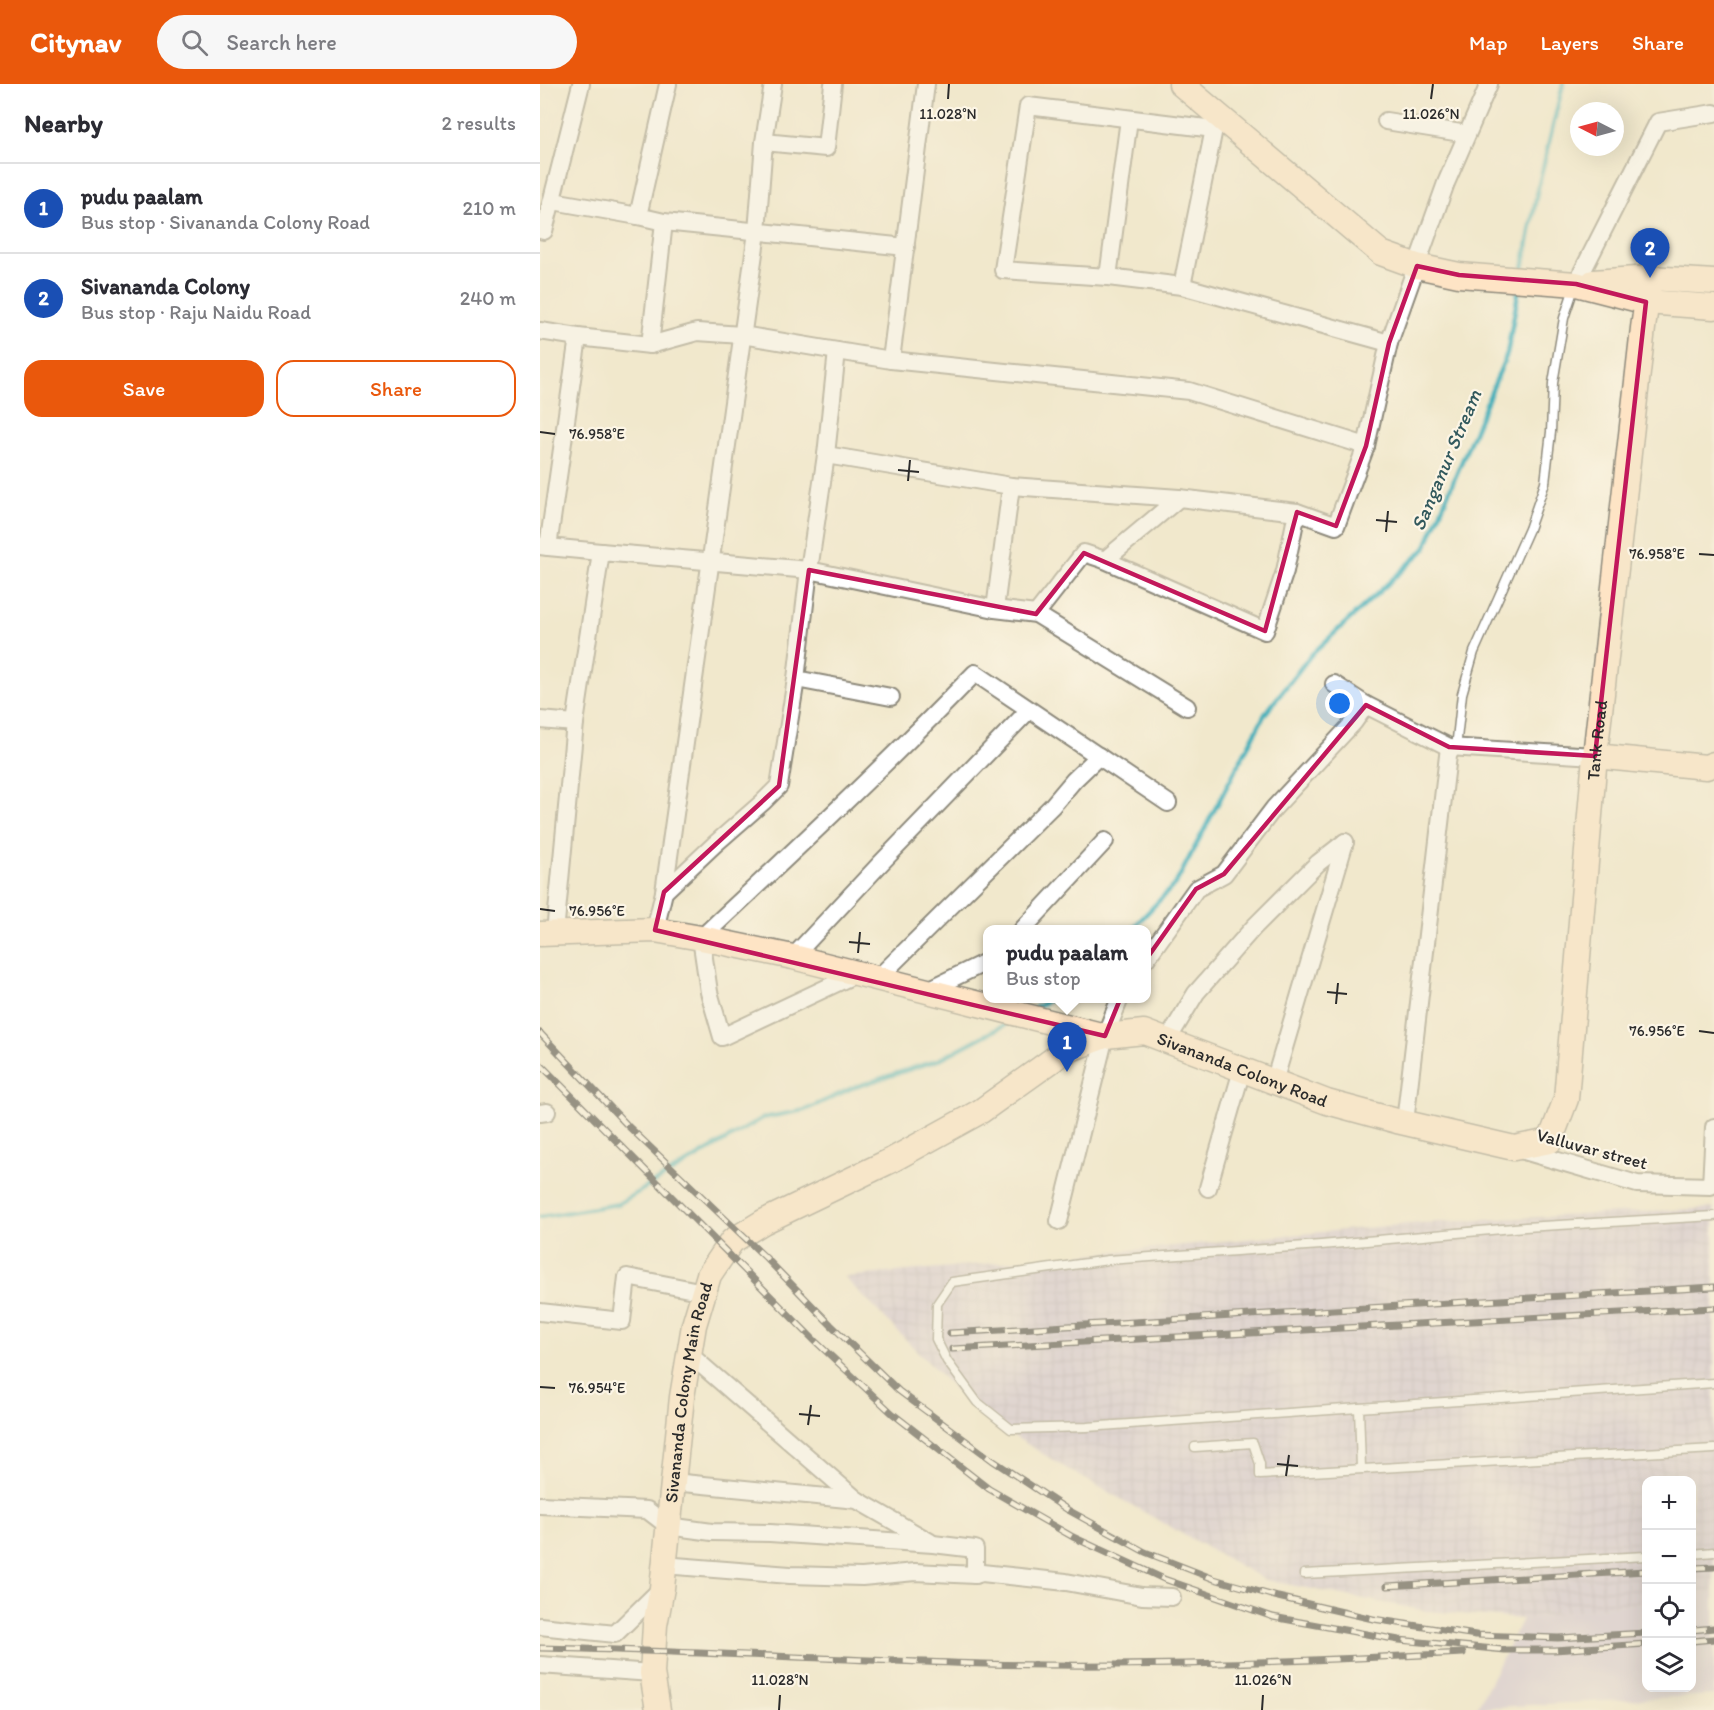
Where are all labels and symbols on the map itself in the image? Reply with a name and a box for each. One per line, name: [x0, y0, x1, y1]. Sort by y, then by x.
north arrow: [1570, 102, 1624, 156]
text: 11.028°N: [919, 105, 977, 123]
text: 11.026°N: [1402, 105, 1460, 123]
pin: 2: [1630, 228, 1670, 278]
water label: Sanganur Stream: [1406, 386, 1487, 534]
text: 76.958°E: [569, 425, 625, 443]
text: 76.958°E: [1629, 545, 1685, 563]
your location: [1325, 689, 1354, 718]
street label: Tank Road: [1582, 699, 1612, 781]
text: 76.956°E: [569, 902, 625, 920]
pin: 1: [1048, 1022, 1086, 1072]
text: 76.956°E: [1629, 1022, 1685, 1040]
street label: Sivananda Colony Road: [1154, 1027, 1331, 1112]
street label: Valluvar street: [1534, 1124, 1650, 1174]
street label: Sivananda Colony Main Road: [660, 1279, 717, 1504]
text: 76.954°E: [569, 1379, 625, 1397]
text: 11.028°N: [751, 1671, 809, 1689]
text: 11.026°N: [1234, 1671, 1292, 1689]

